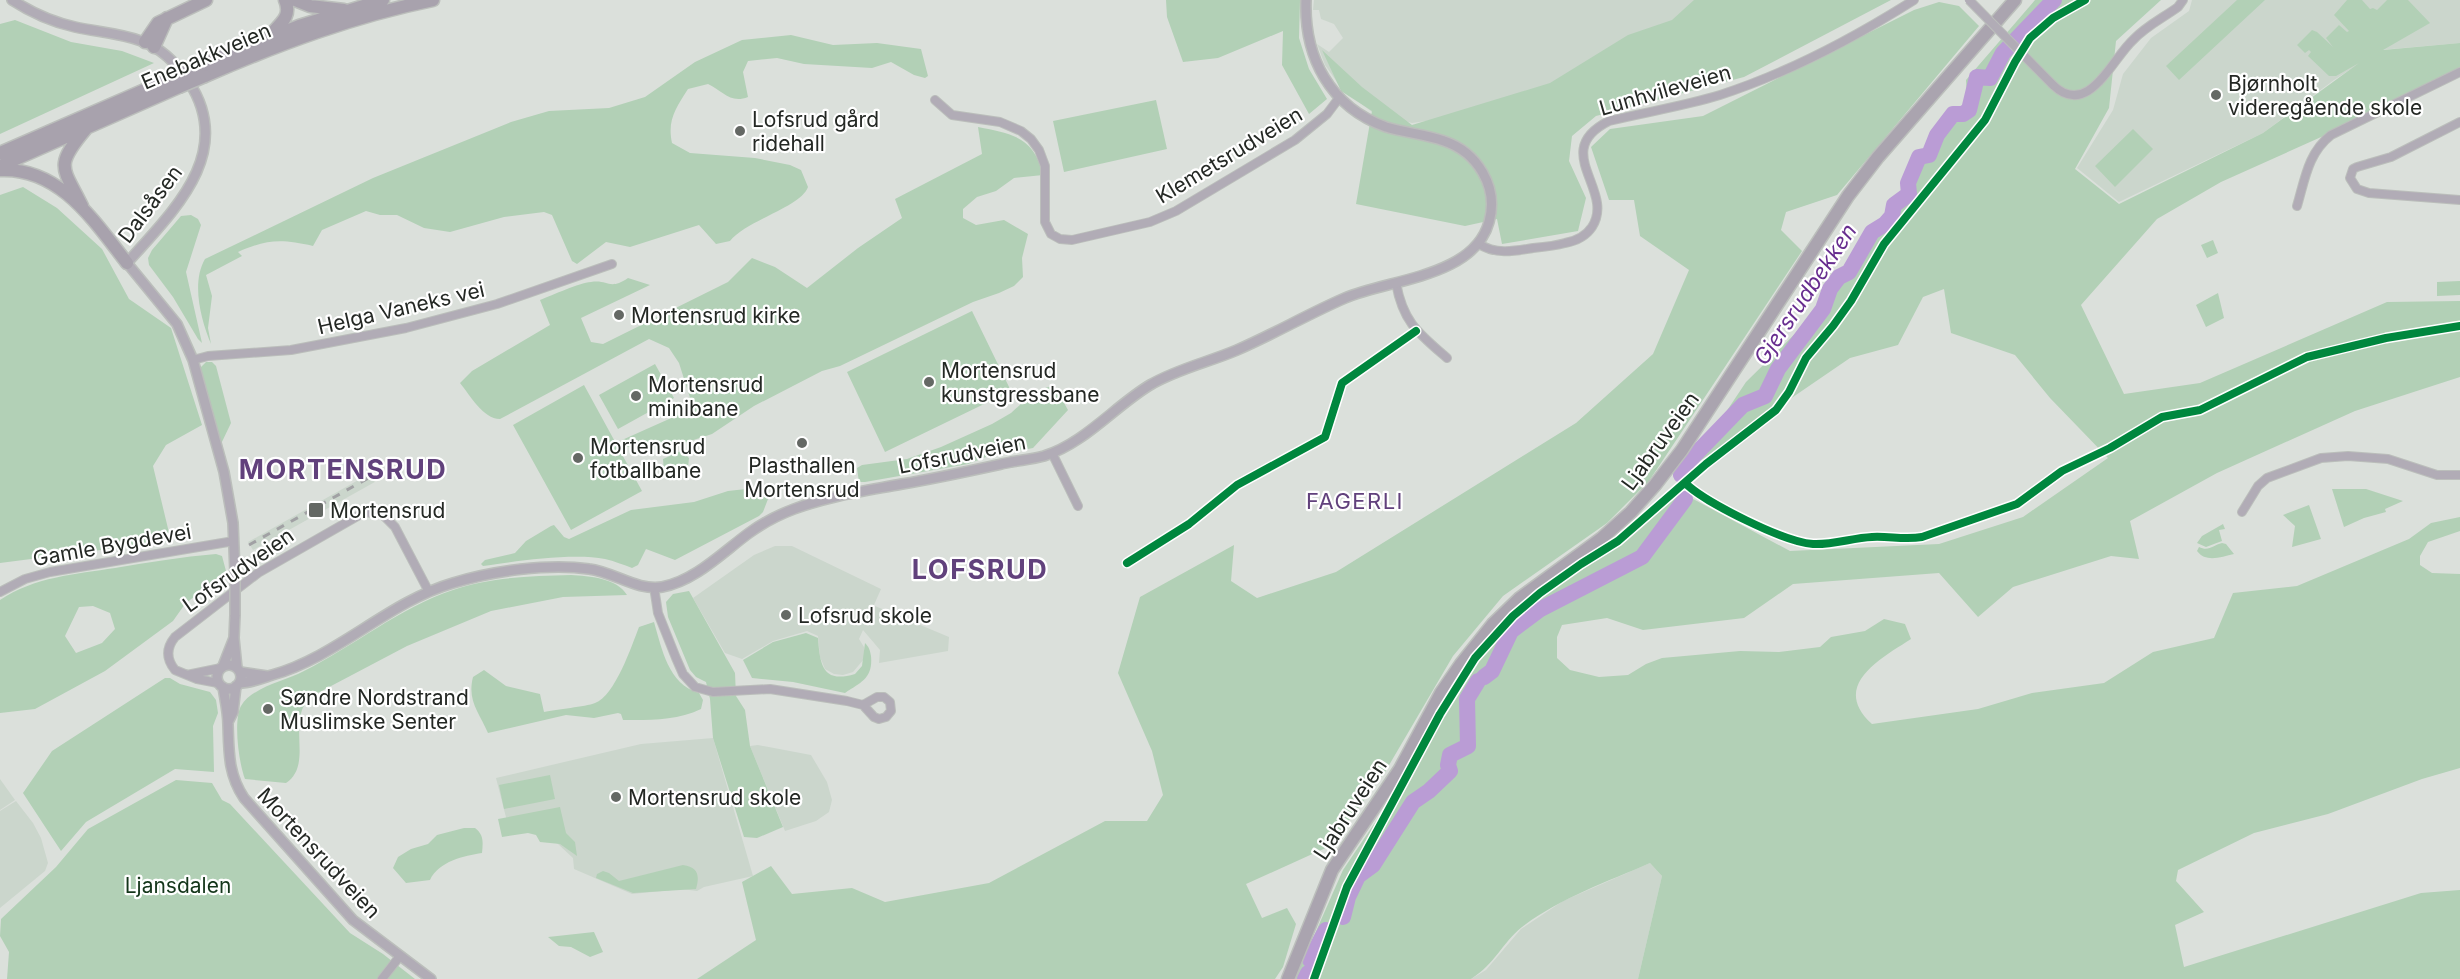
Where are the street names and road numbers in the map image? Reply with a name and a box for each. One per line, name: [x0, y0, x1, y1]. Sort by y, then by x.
street label: Enebakkveien: [137, 17, 275, 95]
street label: Lunhvileveien: [1596, 59, 1734, 121]
street label: Klemetsrudveien: [1151, 101, 1307, 209]
street label: Dalsåsen: [113, 160, 187, 248]
street label: Helga Vaneks vei: [315, 277, 487, 339]
street label: Ljabruveien: [1616, 387, 1704, 495]
street label: Lofsrudveien: [896, 429, 1028, 479]
street label: Gamle Bygdevei: [31, 519, 193, 571]
street label: Lofsrudveien: [178, 523, 298, 617]
street label: Ljabruveien: [1308, 754, 1392, 864]
street label: Mortensrudveien: [252, 783, 386, 923]

